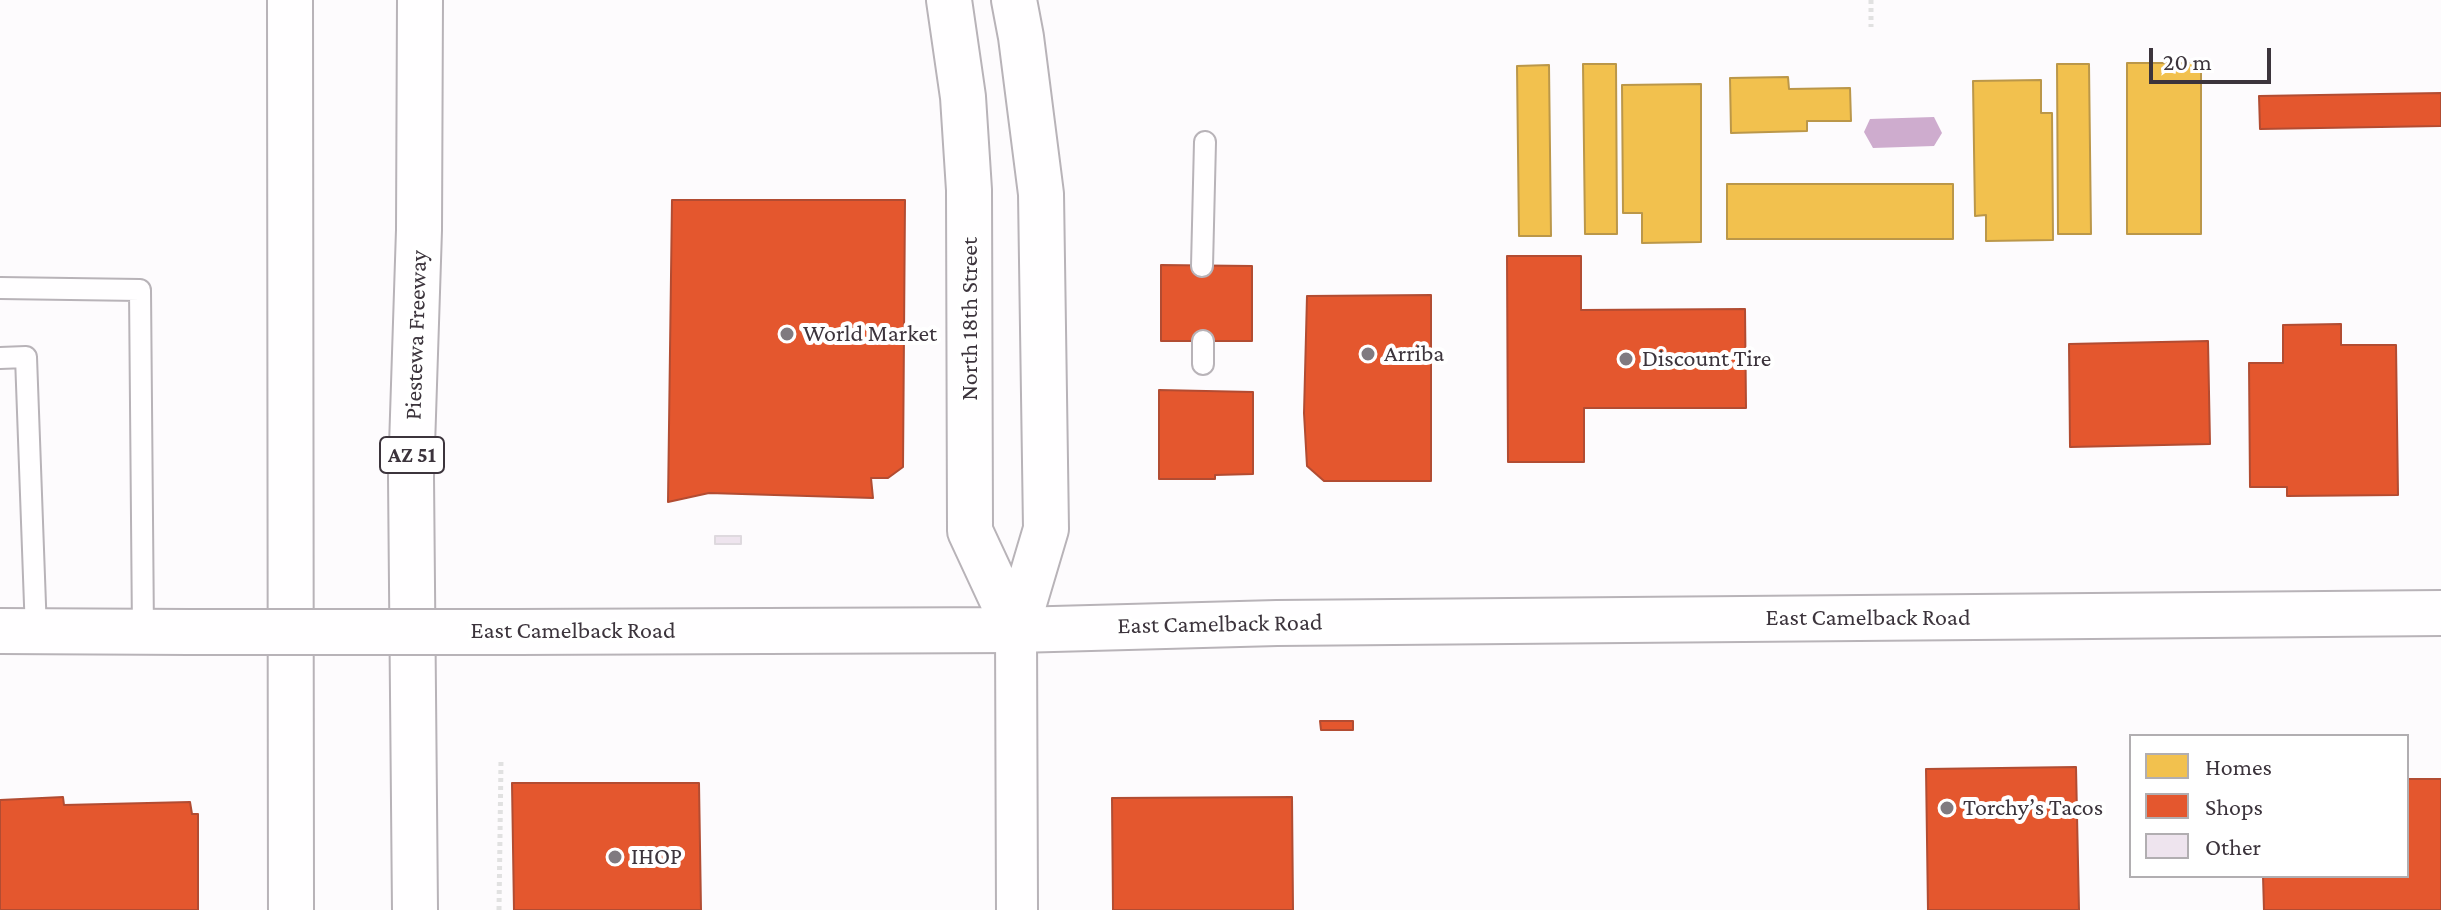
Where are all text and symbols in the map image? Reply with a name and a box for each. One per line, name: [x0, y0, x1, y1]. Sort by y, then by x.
scale bar: [2153, 32, 2275, 82]
text: 20 m: [2163, 48, 2212, 75]
street label: North 18th Street: [956, 237, 984, 401]
street label: Piestewa Freeway: [399, 250, 433, 420]
place label: World Market: [803, 320, 937, 348]
marker: World Market: [778, 325, 796, 343]
place label: Arriba: [1384, 340, 1444, 368]
marker: Arriba: [1359, 345, 1377, 363]
place label: Discount Tire: [1642, 345, 1771, 373]
marker: Discount Tire: [1617, 350, 1635, 368]
road number: AZ 51: [380, 437, 444, 473]
street label: East Camelback Road: [1765, 604, 1971, 632]
street label: East Camelback Road: [1117, 608, 1323, 640]
street label: East Camelback Road: [470, 617, 676, 645]
legend: [2129, 734, 2409, 878]
text: Homes: [2205, 753, 2272, 780]
text: Shops: [2205, 793, 2263, 820]
place label: Torchy’s Tacos: [1963, 794, 2103, 822]
marker: Torchy’s Tacos: [1938, 799, 1956, 817]
text: Other: [2205, 833, 2261, 860]
place label: IHOP: [631, 843, 682, 871]
marker: IHOP: [606, 848, 624, 866]

